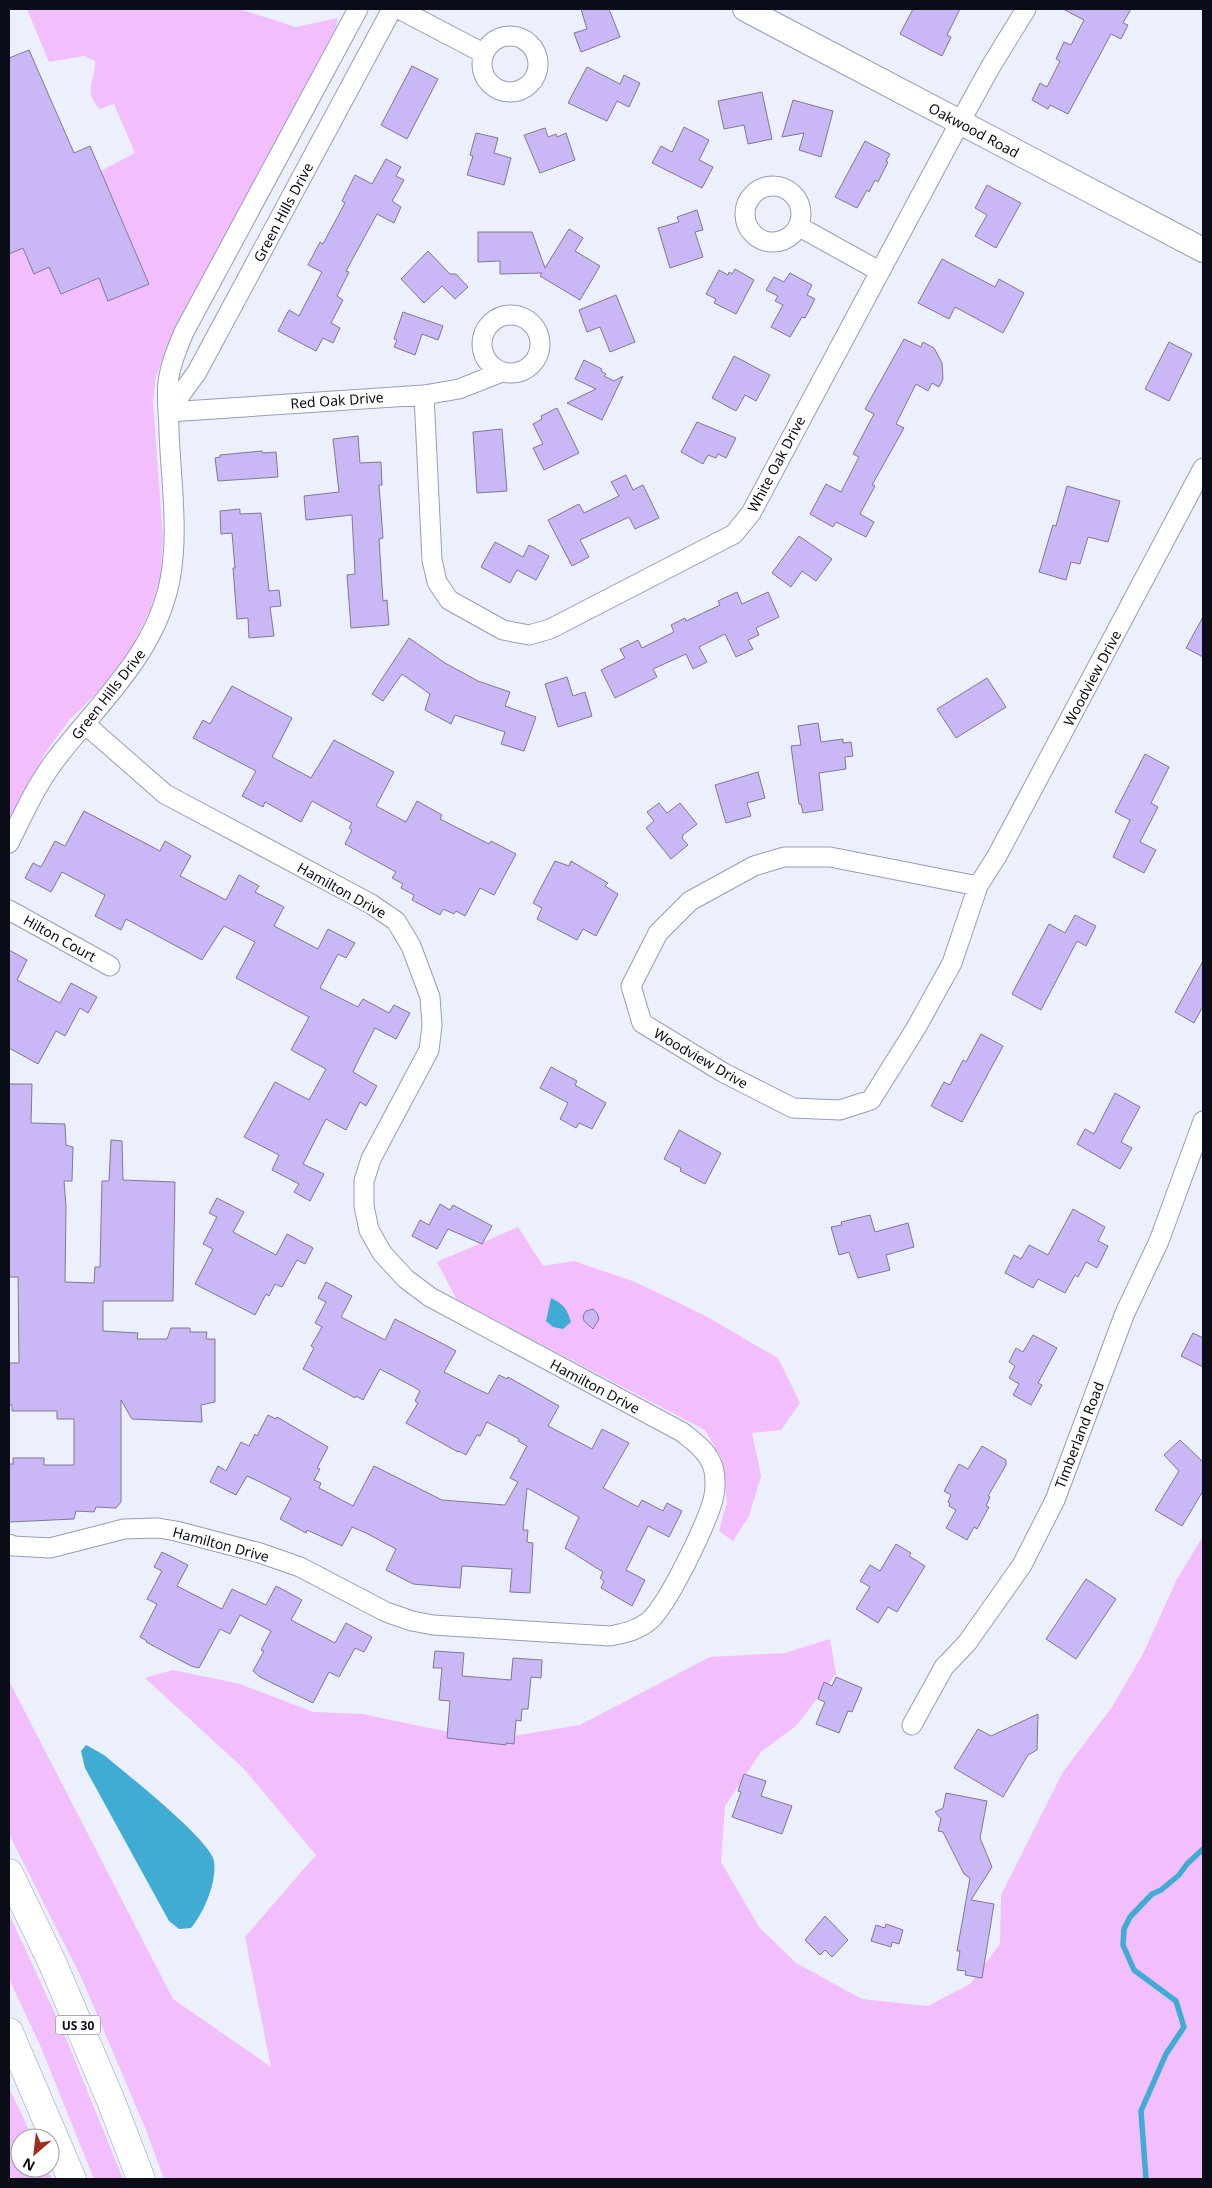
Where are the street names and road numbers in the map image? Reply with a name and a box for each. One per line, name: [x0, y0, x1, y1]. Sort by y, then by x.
street label: Oakwood Road: [925, 98, 1023, 162]
street label: Green Hills Drive: [249, 159, 317, 265]
street label: Red Oak Drive: [290, 387, 384, 413]
street label: White Oak Drive: [743, 412, 809, 515]
street label: Woodview Drive: [1059, 627, 1125, 729]
street label: Green Hills Drive: [67, 645, 149, 743]
street label: Hamilton Drive: [294, 858, 390, 922]
street label: Hilton Court: [20, 910, 100, 966]
street label: Woodview Drive: [650, 1023, 752, 1093]
street label: Hamilton Drive: [547, 1354, 643, 1418]
street label: Timberland Road: [1050, 1379, 1108, 1491]
street label: Hamilton Drive: [171, 1522, 271, 1566]
road number: US 30: [56, 2016, 100, 2034]

